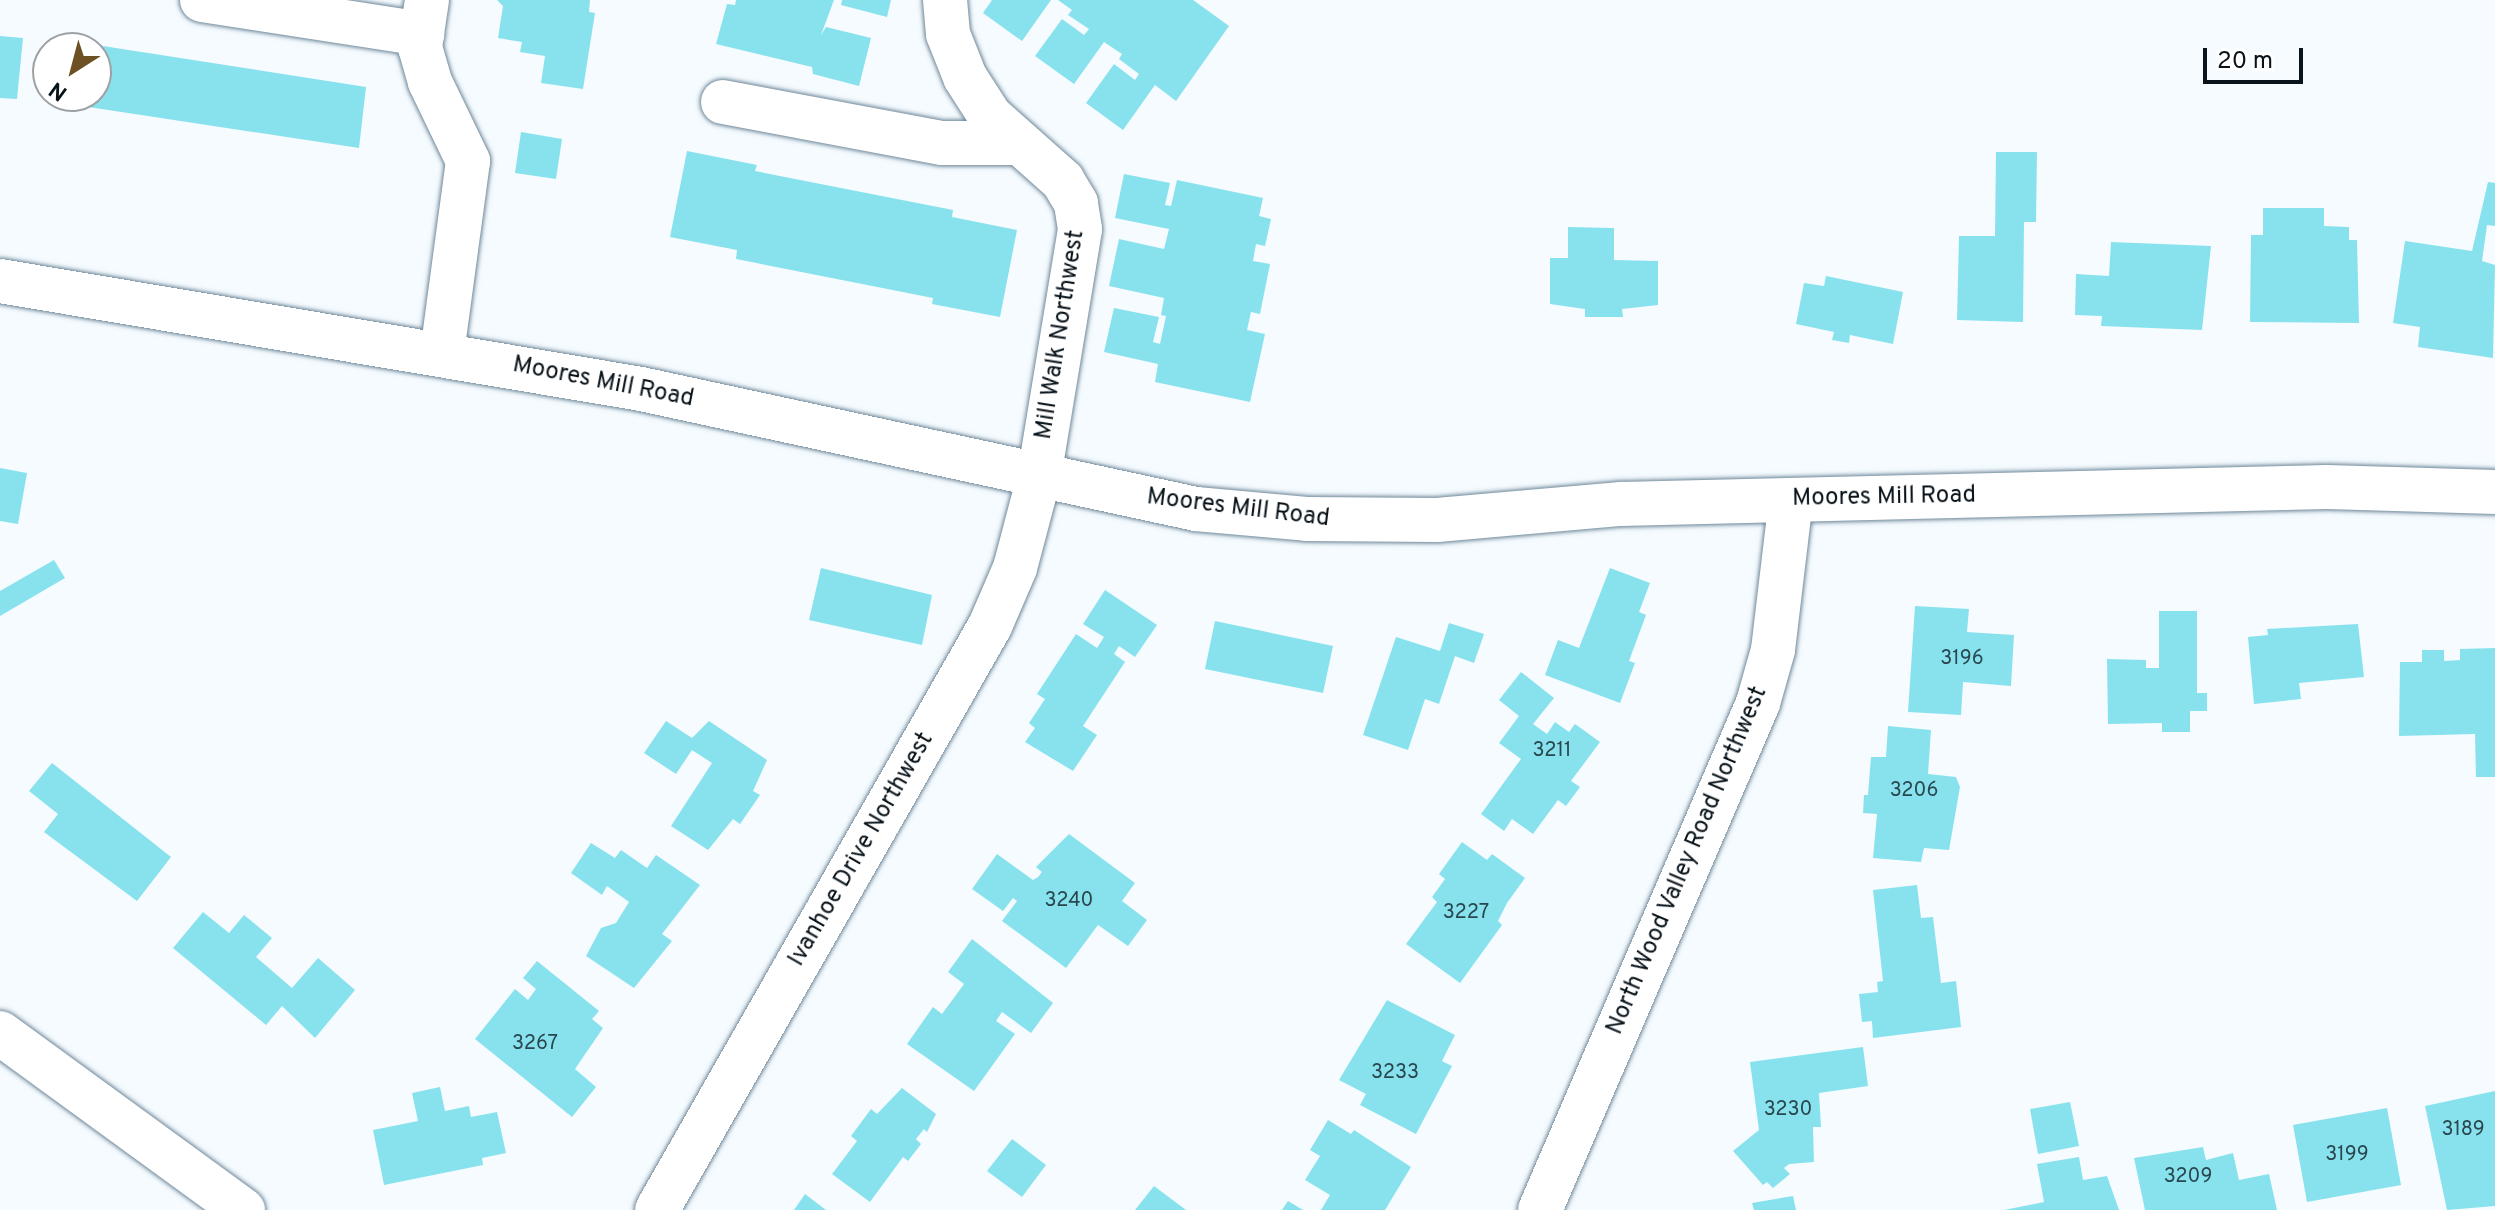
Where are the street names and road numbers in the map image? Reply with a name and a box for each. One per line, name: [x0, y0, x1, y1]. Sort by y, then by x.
street label: Mill Walk Northwest: [1030, 228, 1092, 442]
street label: Moores Mill Road: [510, 351, 696, 415]
street label: Moores Mill Road: [1792, 482, 1976, 514]
street label: Moores Mill Road: [1145, 484, 1331, 534]
street label: North Wood Valley Road Northwest: [1601, 682, 1775, 1040]
street label: Ivanhoe Drive Northwest: [783, 728, 941, 972]

